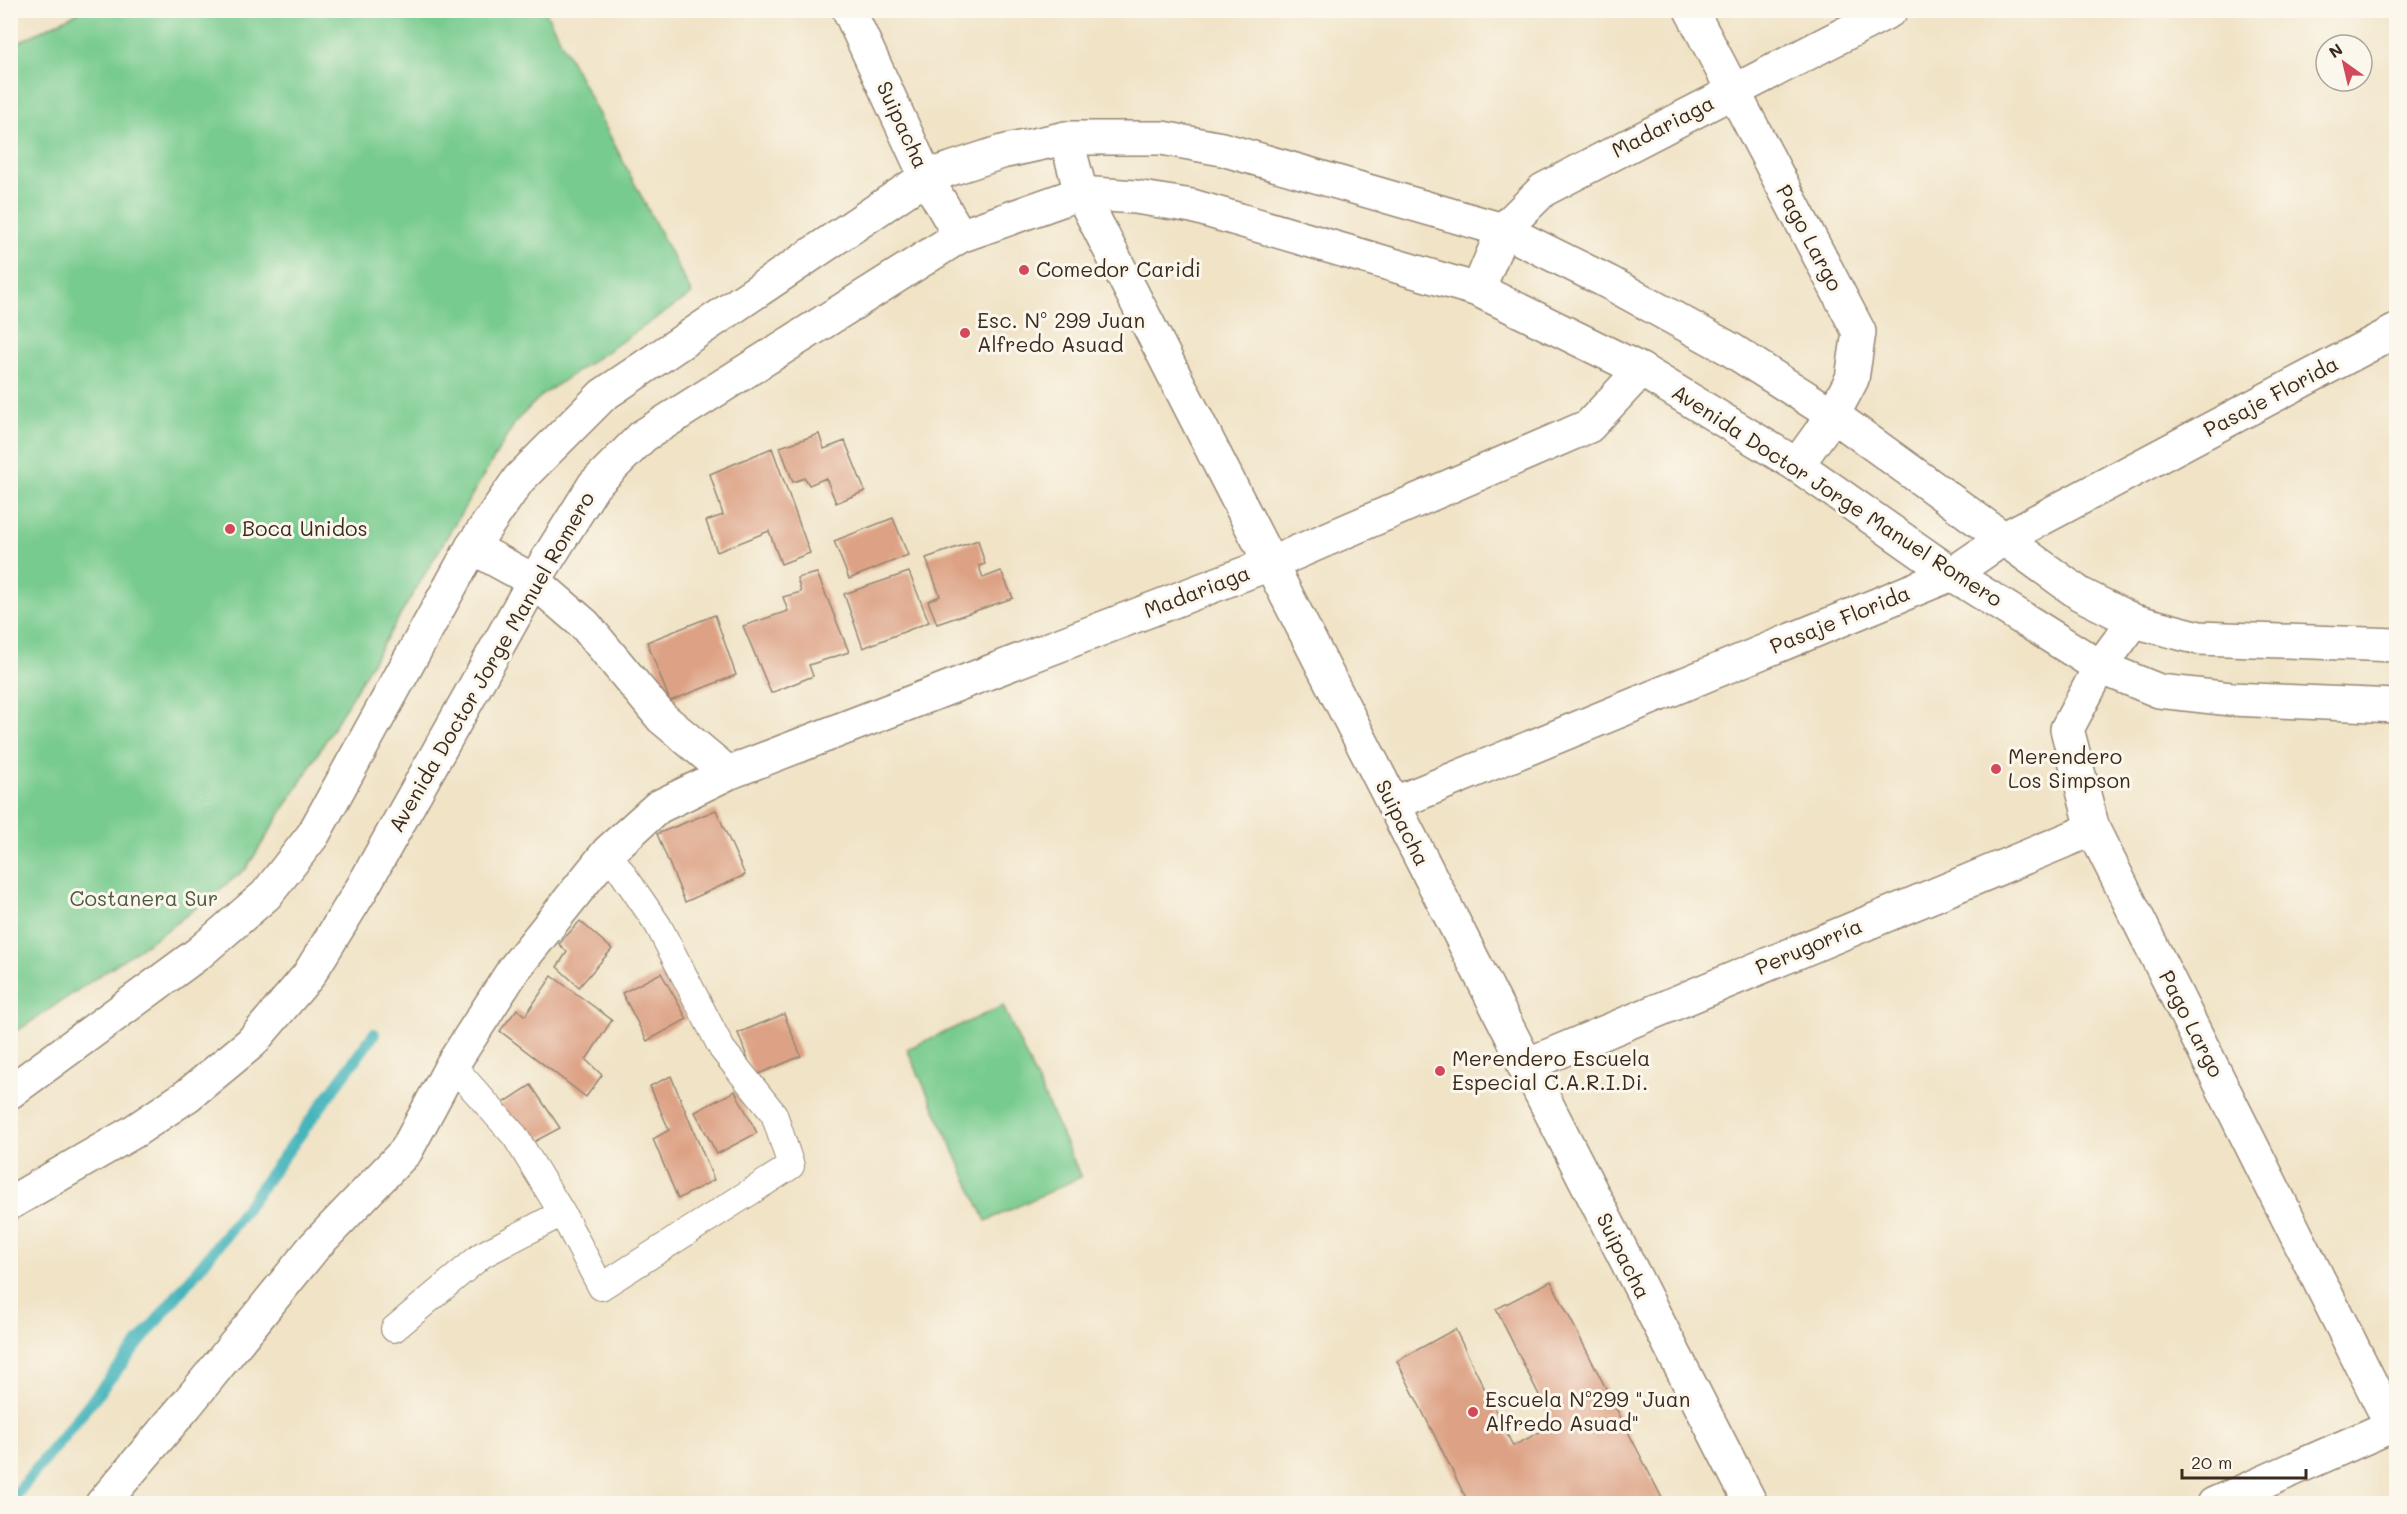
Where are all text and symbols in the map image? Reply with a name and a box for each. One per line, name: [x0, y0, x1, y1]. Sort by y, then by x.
north arrow: [2314, 33, 2374, 93]
text: N: [2324, 38, 2346, 62]
street label: Suipacha: [871, 76, 935, 172]
street label: Madariaga: [1607, 88, 1718, 163]
street label: Pago Largo: [1771, 179, 1850, 295]
place label: Comedor Caridi: [1036, 255, 1201, 282]
marker: Comedor Caridi: [1017, 263, 1031, 277]
place label: Esc. Nº 299 Juan Alfredo Asuad: [977, 306, 1145, 357]
marker: Esc. Nº 299 Juan Alfredo Asuad: [958, 326, 972, 340]
street label: Pasaje Florida: [2198, 349, 2342, 443]
street label: Avenida Doctor Jorge Manuel Romero: [1667, 378, 2008, 612]
street label: Avenida Doctor Jorge Manuel Romero: [382, 486, 600, 836]
place label: Boca Unidos: [242, 514, 368, 541]
marker: Boca Unidos: [223, 522, 237, 536]
street label: Madariaga: [1140, 558, 1253, 623]
street label: Pasaje Florida: [1765, 578, 1913, 659]
place label: Merendero Los Simpson: [2008, 742, 2131, 793]
marker: Merendero Los Simpson: [1989, 762, 2003, 776]
street label: Suipacha: [1370, 775, 1436, 870]
park label: Costanera Sur: [70, 884, 218, 911]
street label: Perugorría: [1751, 911, 1866, 980]
street label: Pago Largo: [2154, 965, 2231, 1081]
place label: Merendero Escuela Especial C.A.R.I.Di.: [1452, 1044, 1650, 1095]
marker: Merendero Escuela Especial C.A.R.I.Di.: [1433, 1064, 1447, 1078]
street label: Suipacha: [1591, 1208, 1657, 1303]
place label: Escuela Nº299 "Juan Alfredo Asuad": [1485, 1385, 1690, 1436]
marker: Escuela Nº299 "Juan Alfredo Asuad": [1466, 1405, 1480, 1419]
scale bar: [2182, 1442, 2306, 1480]
text: 20 m: [2191, 1450, 2232, 1474]

